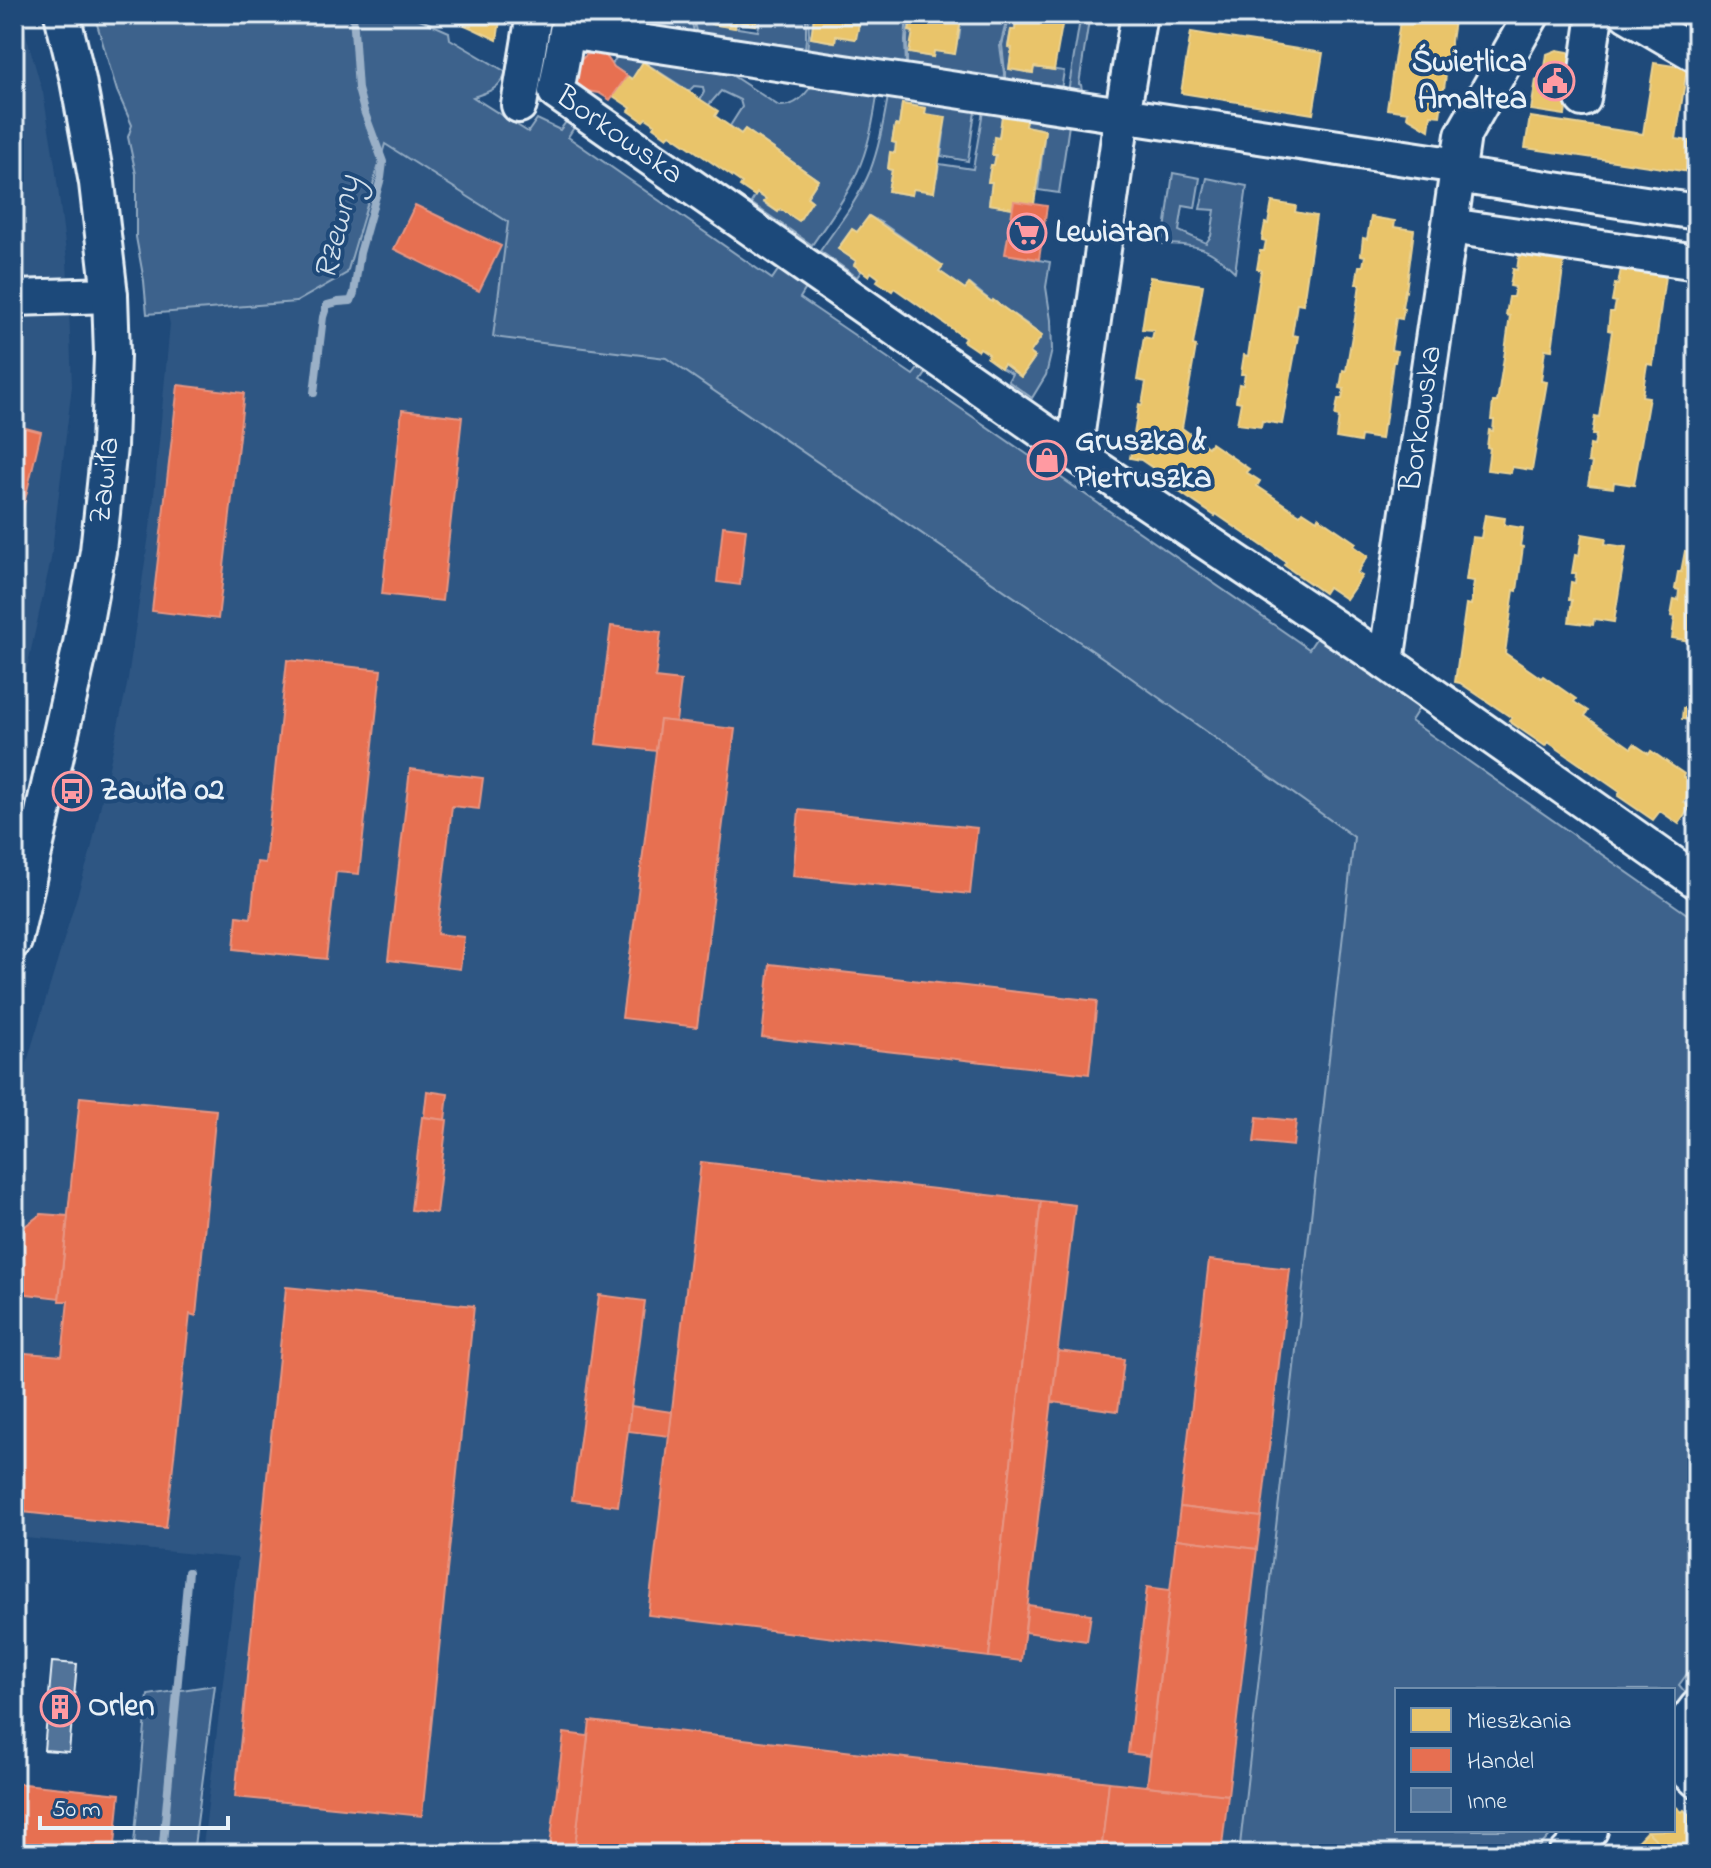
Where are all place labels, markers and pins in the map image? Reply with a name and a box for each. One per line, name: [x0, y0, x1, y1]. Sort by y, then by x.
place label: Świetlica Amaltea: [1412, 40, 1527, 124]
public building icon: Świetlica Amaltea: [1534, 60, 1576, 102]
place label: Lewiatan: [1055, 210, 1169, 257]
supermarket icon: Lewiatan: [1006, 212, 1048, 254]
place label: Gruszka & Pietruszka: [1075, 419, 1212, 503]
shop icon: Gruszka & Pietruszka: [1026, 439, 1068, 481]
place label: Zawiła 02: [100, 768, 225, 815]
bus stop icon: Zawiła 02: [51, 770, 93, 812]
place label: Orlen: [88, 1684, 155, 1731]
building icon: Orlen: [39, 1686, 81, 1728]

